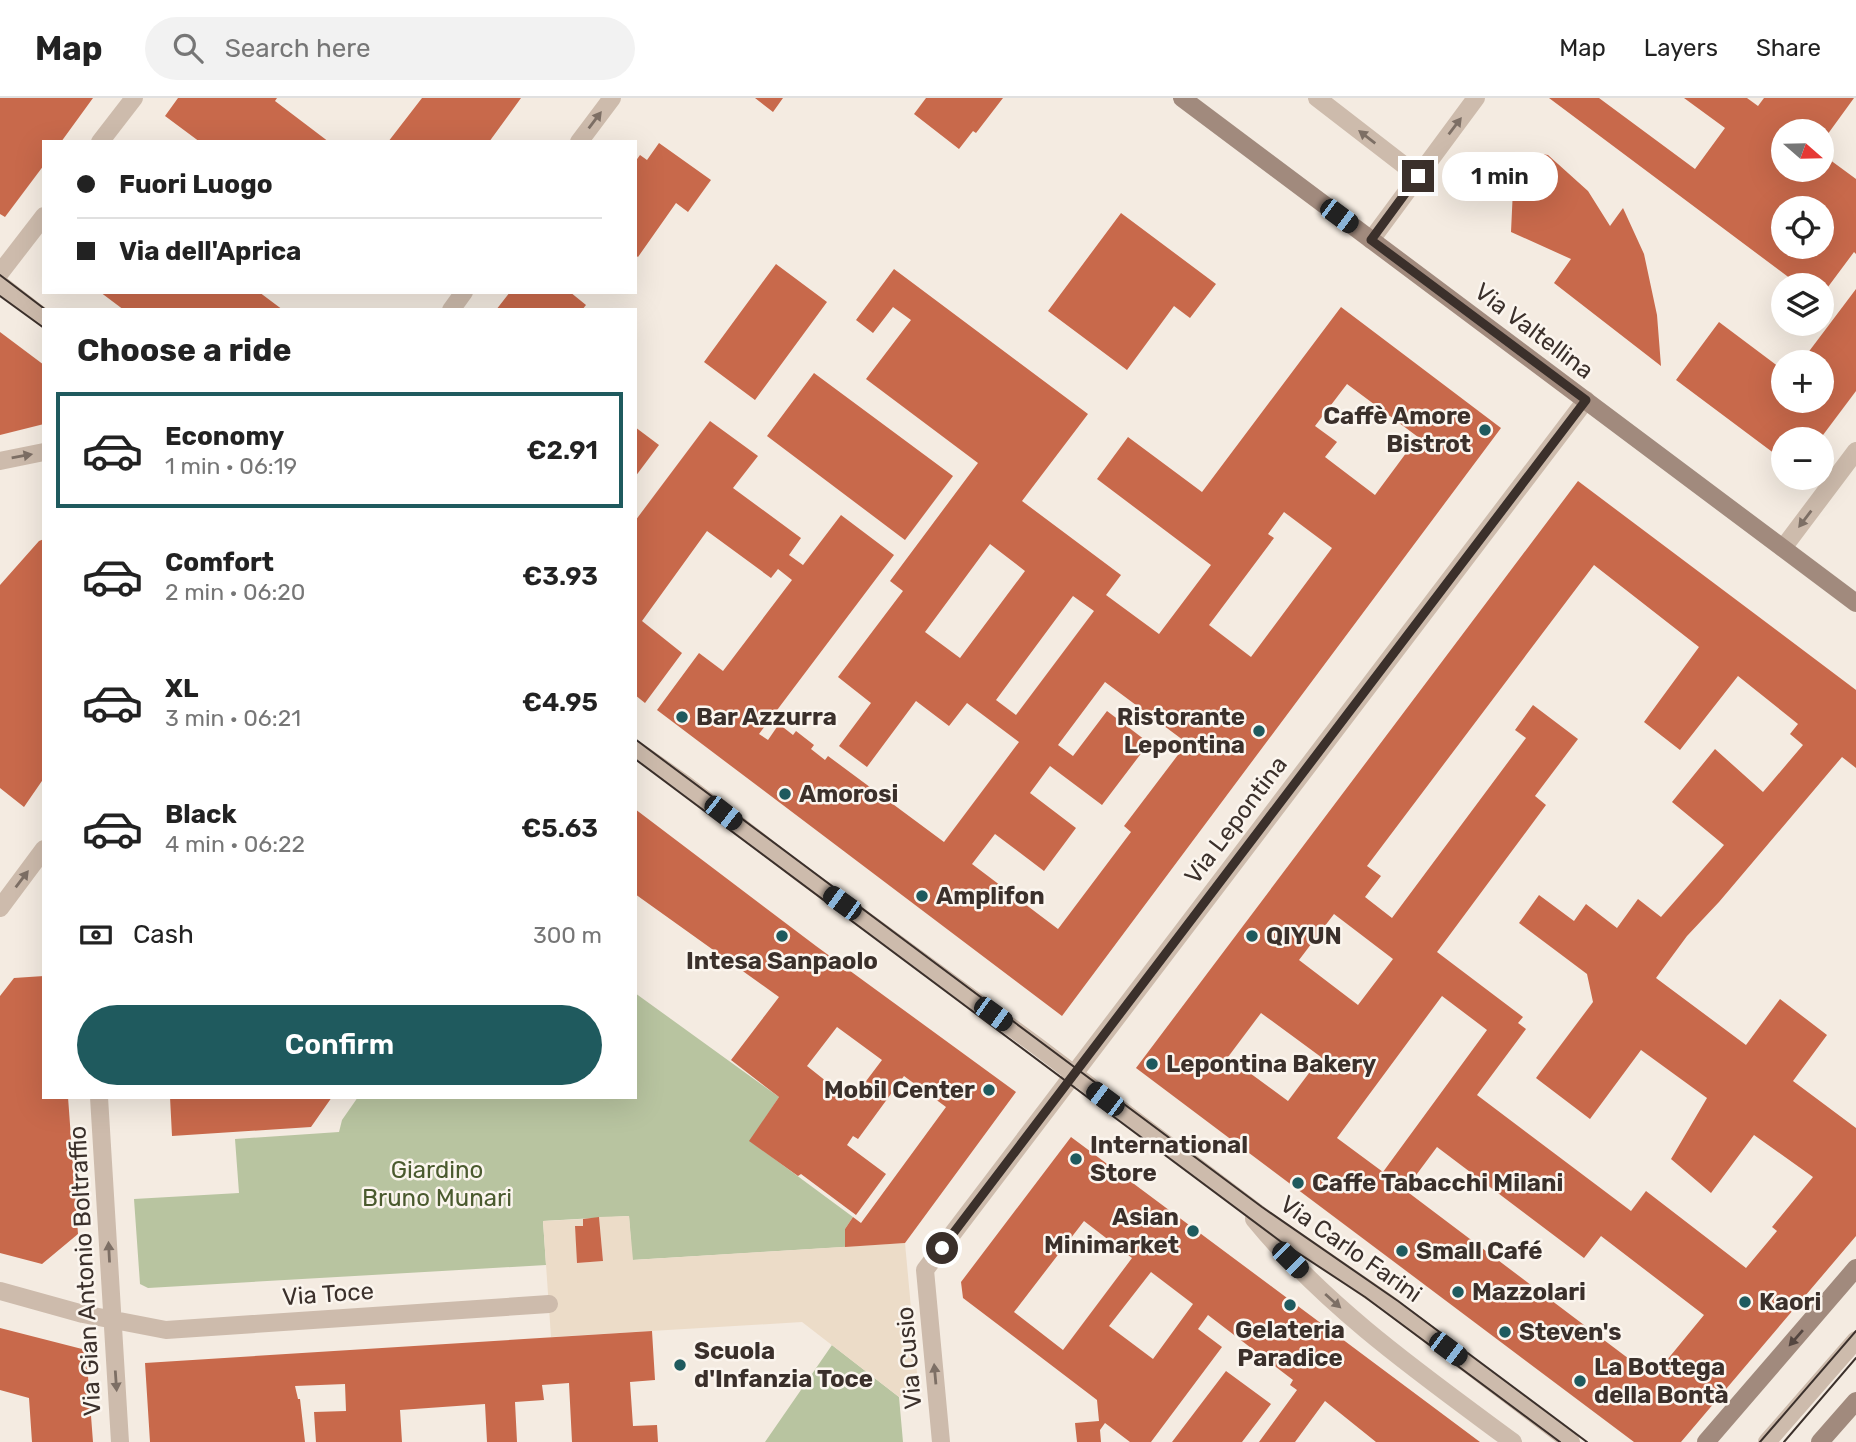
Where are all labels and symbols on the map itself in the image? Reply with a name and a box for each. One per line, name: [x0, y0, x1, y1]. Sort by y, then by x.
one-way arrow: [588, 111, 602, 129]
one-way arrow: [1448, 117, 1462, 135]
north arrow: [1771, 119, 1834, 182]
one-way arrow: [1359, 130, 1377, 145]
callout: 1 min: [1442, 152, 1558, 200]
route end: [1402, 160, 1434, 192]
car: [1316, 195, 1363, 237]
street label: Via Valtellina: [1469, 277, 1599, 385]
place label: Caffè Amore Bistrot: [1323, 402, 1471, 458]
marker: Caffè Amore Bistrot: [1477, 422, 1493, 438]
one-way arrow: [11, 450, 33, 461]
one-way arrow: [1798, 510, 1812, 528]
place label: Bar Azzurra: [696, 703, 837, 731]
place label: Ristorante Lepontina: [1117, 703, 1245, 759]
marker: Bar Azzurra: [674, 709, 690, 725]
marker: Ristorante Lepontina: [1251, 723, 1267, 739]
street label: Via Lepontina: [1179, 751, 1293, 889]
place label: Amorosi: [799, 780, 898, 808]
marker: Amorosi: [777, 786, 793, 802]
car: [700, 792, 747, 834]
one-way arrow: [15, 870, 29, 888]
car: [819, 882, 866, 924]
place label: Amplifon: [936, 882, 1045, 910]
marker: Amplifon: [914, 888, 930, 904]
place label: QIYUN: [1266, 922, 1342, 950]
marker: Intesa Sanpaolo: [774, 928, 790, 944]
marker: QIYUN: [1244, 928, 1260, 944]
place label: Intesa Sanpaolo: [686, 947, 878, 975]
car: [970, 993, 1017, 1035]
place label: Lepontina Bakery: [1166, 1050, 1376, 1078]
marker: Lepontina Bakery: [1144, 1056, 1160, 1072]
place label: Mobil Center: [824, 1076, 975, 1104]
car: [1082, 1078, 1129, 1120]
marker: Mobil Center: [981, 1082, 997, 1098]
street label: Via Gian Antonio Boltraffio: [63, 1125, 107, 1417]
place label: International Store: [1090, 1131, 1248, 1187]
marker: International Store: [1068, 1151, 1084, 1167]
park label: Giardino Bruno Munari: [362, 1156, 512, 1212]
place label: Caffe Tabacchi Milani: [1312, 1169, 1563, 1197]
marker: Caffe Tabacchi Milani: [1290, 1175, 1306, 1191]
street label: Via Carlo Farini: [1275, 1190, 1427, 1308]
place label: Asian Minimarket: [1044, 1203, 1179, 1259]
marker: Asian Minimarket: [1185, 1223, 1201, 1239]
route start: [926, 1232, 958, 1264]
place label: Small Café: [1416, 1237, 1543, 1265]
car: [1268, 1238, 1313, 1282]
one-way arrow: [103, 1240, 114, 1262]
marker: Small Café: [1394, 1243, 1410, 1259]
street label: Via Toce: [281, 1277, 375, 1311]
place label: Mazzolari: [1472, 1278, 1586, 1306]
marker: Mazzolari: [1450, 1284, 1466, 1300]
place label: Kaori: [1759, 1288, 1821, 1316]
one-way arrow: [1324, 1292, 1341, 1308]
marker: Kaori: [1737, 1294, 1753, 1310]
marker: Gelateria Paradice: [1282, 1297, 1298, 1313]
street label: Via Cusio: [891, 1306, 927, 1410]
place label: Gelateria Paradice: [1235, 1316, 1345, 1372]
place label: Steven's: [1519, 1318, 1622, 1346]
marker: Steven's: [1497, 1324, 1513, 1340]
car: [1425, 1328, 1472, 1370]
one-way arrow: [1789, 1330, 1804, 1347]
place label: Scuola d'Infanzia Toce: [694, 1337, 873, 1393]
place label: La Bottega della Bontà: [1594, 1353, 1729, 1409]
marker: Scuola d'Infanzia Toce: [672, 1357, 688, 1373]
one-way arrow: [929, 1363, 940, 1385]
one-way arrow: [111, 1370, 122, 1392]
marker: La Bottega della Bontà: [1572, 1373, 1588, 1389]

